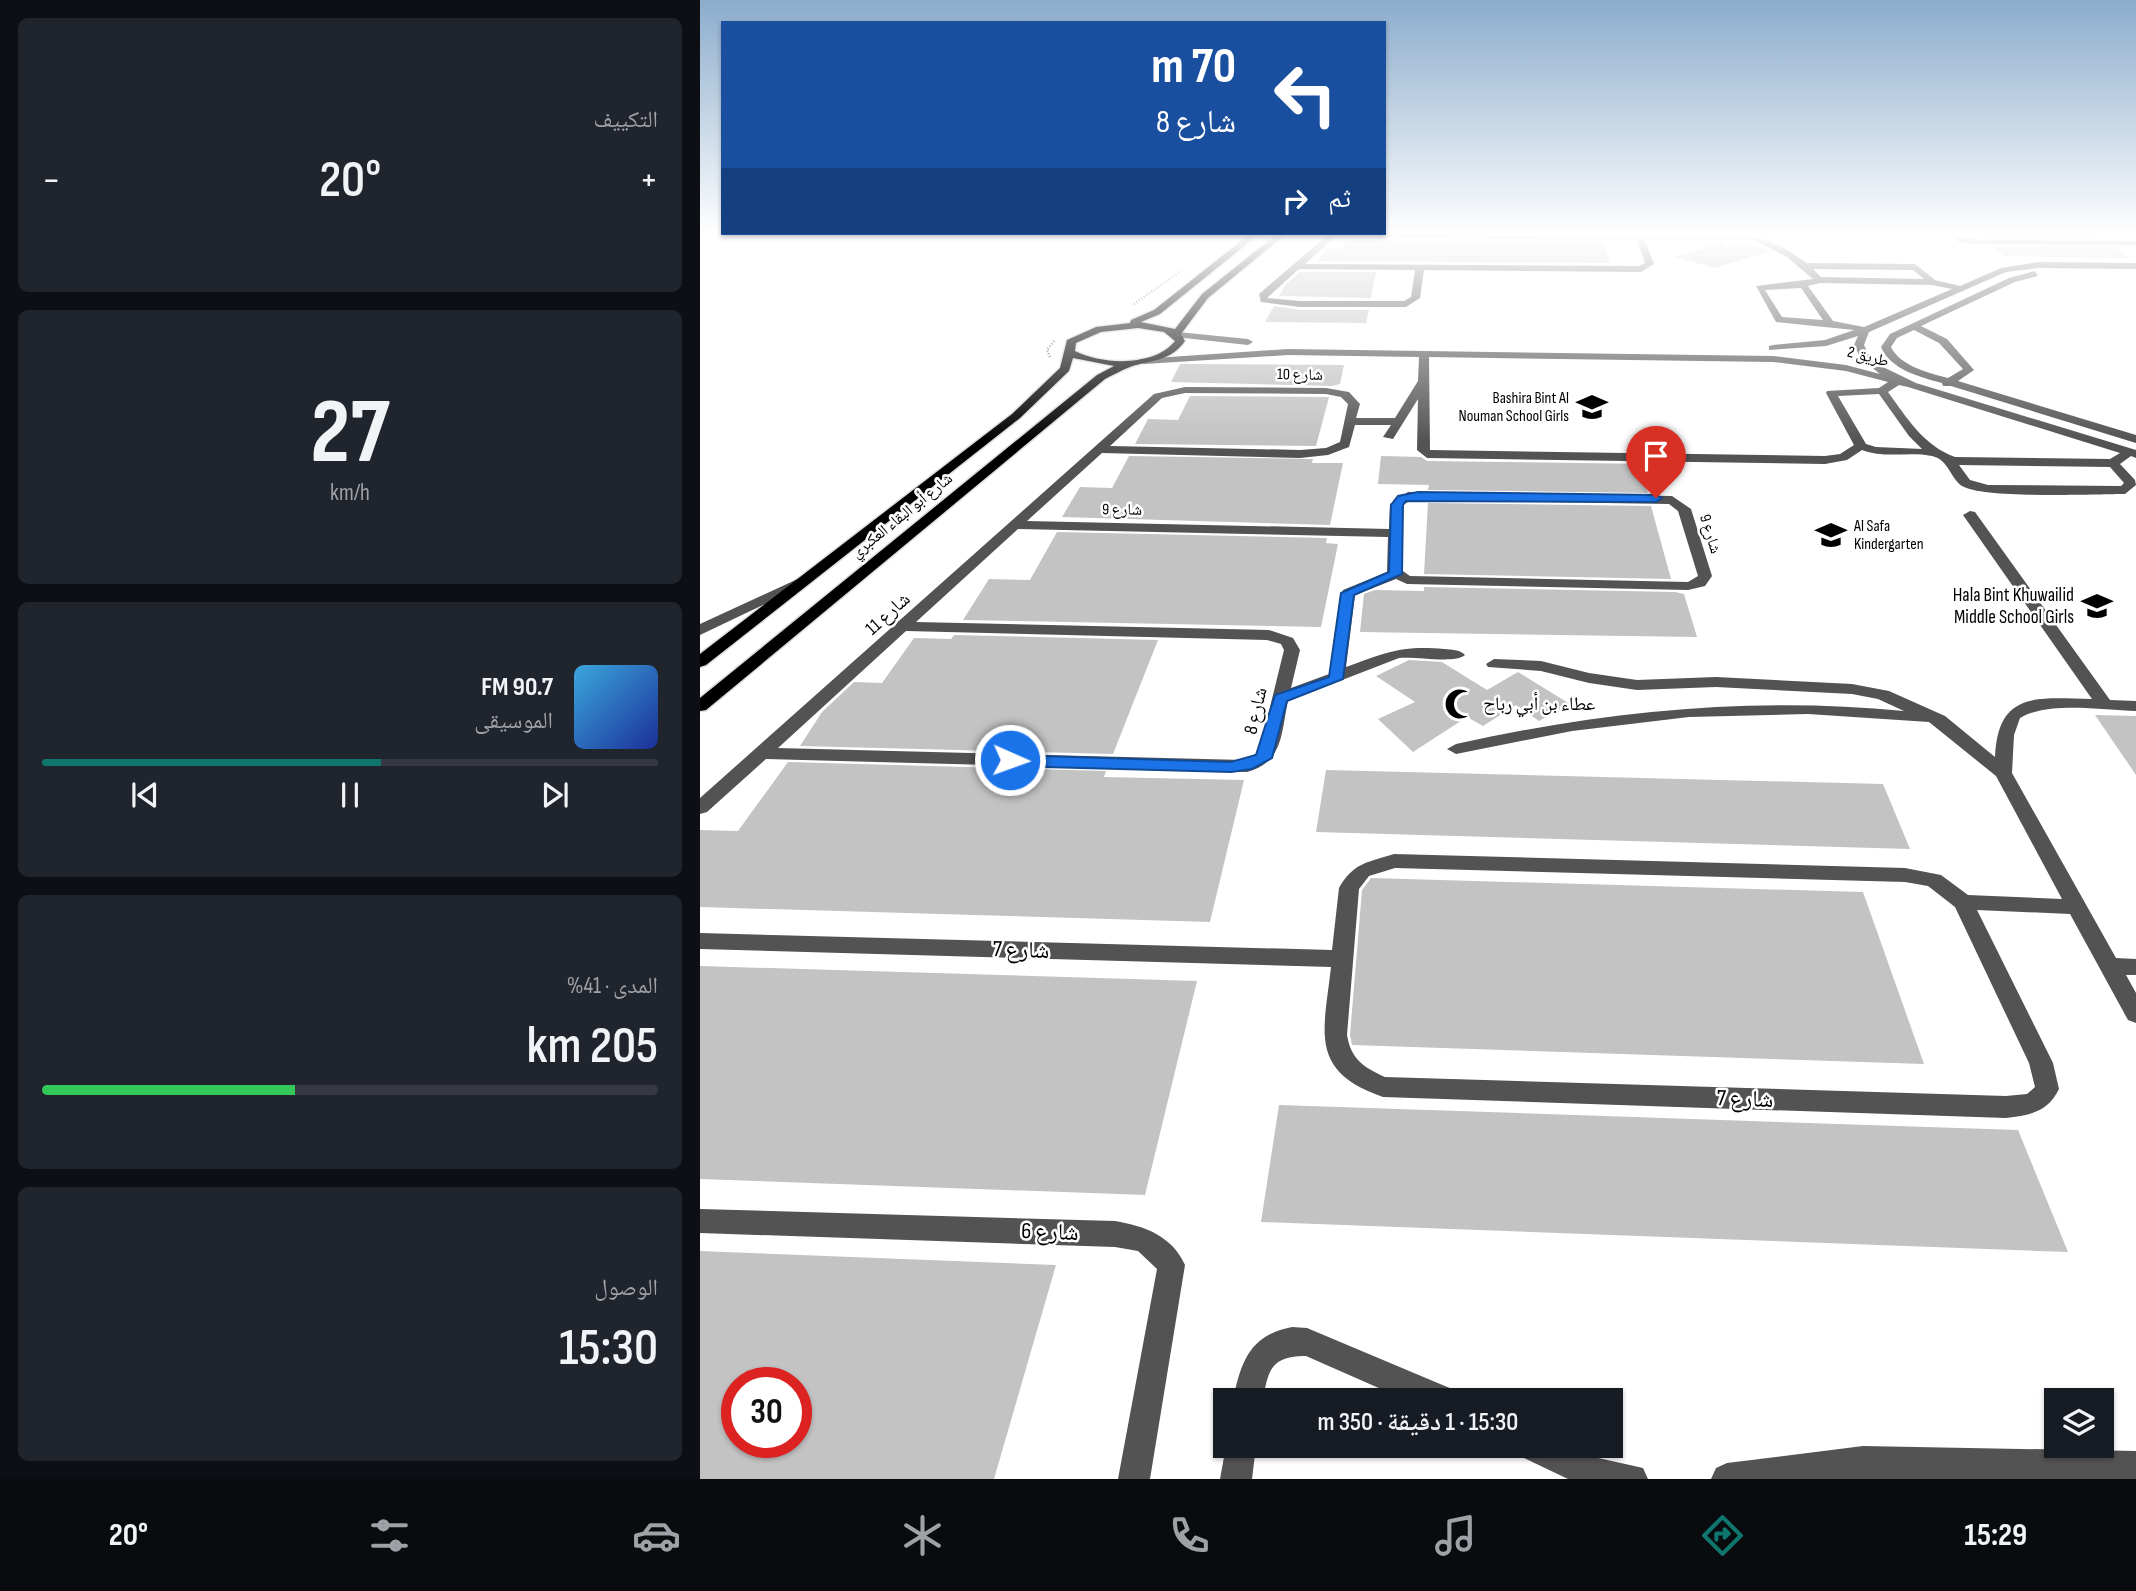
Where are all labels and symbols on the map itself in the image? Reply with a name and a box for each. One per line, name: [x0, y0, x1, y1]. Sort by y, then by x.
street label: طريق 2: [1845, 343, 1891, 371]
street label: شارع 10: [1277, 365, 1323, 385]
place label: Bashira Bint Al Nouman School Girls: [1458, 389, 1569, 426]
school or university icon: Bashira Bint Al Nouman School Girls: [1575, 390, 1609, 424]
pin: [1626, 426, 1686, 498]
street label: شارع أبو البقاء العكبري: [847, 469, 958, 564]
street label: شارع 9: [1102, 500, 1142, 520]
street label: شارع 9: [1695, 512, 1725, 556]
place label: Al Safa Kindergarten: [1853, 517, 1924, 554]
school or university icon: Al Safa Kindergarten: [1814, 518, 1848, 552]
place label: Hala Bint Khuwailid Middle School Girls: [1953, 584, 2074, 629]
street label: شارع 11: [861, 588, 915, 640]
school or university icon: Hala Bint Khuwailid Middle School Girls: [2080, 589, 2114, 623]
street label: شارع 8: [1239, 685, 1273, 737]
mosque icon: عطاء بن أبي رباح: [1443, 687, 1477, 721]
place label: عطاء بن أبي رباح: [1483, 692, 1596, 718]
position arrow: [973, 723, 1047, 797]
street label: شارع 7: [992, 935, 1050, 965]
street label: شارع 7: [1716, 1084, 1774, 1114]
street label: شارع 6: [1021, 1217, 1079, 1247]
speed limit sign: 30: [721, 1367, 812, 1458]

